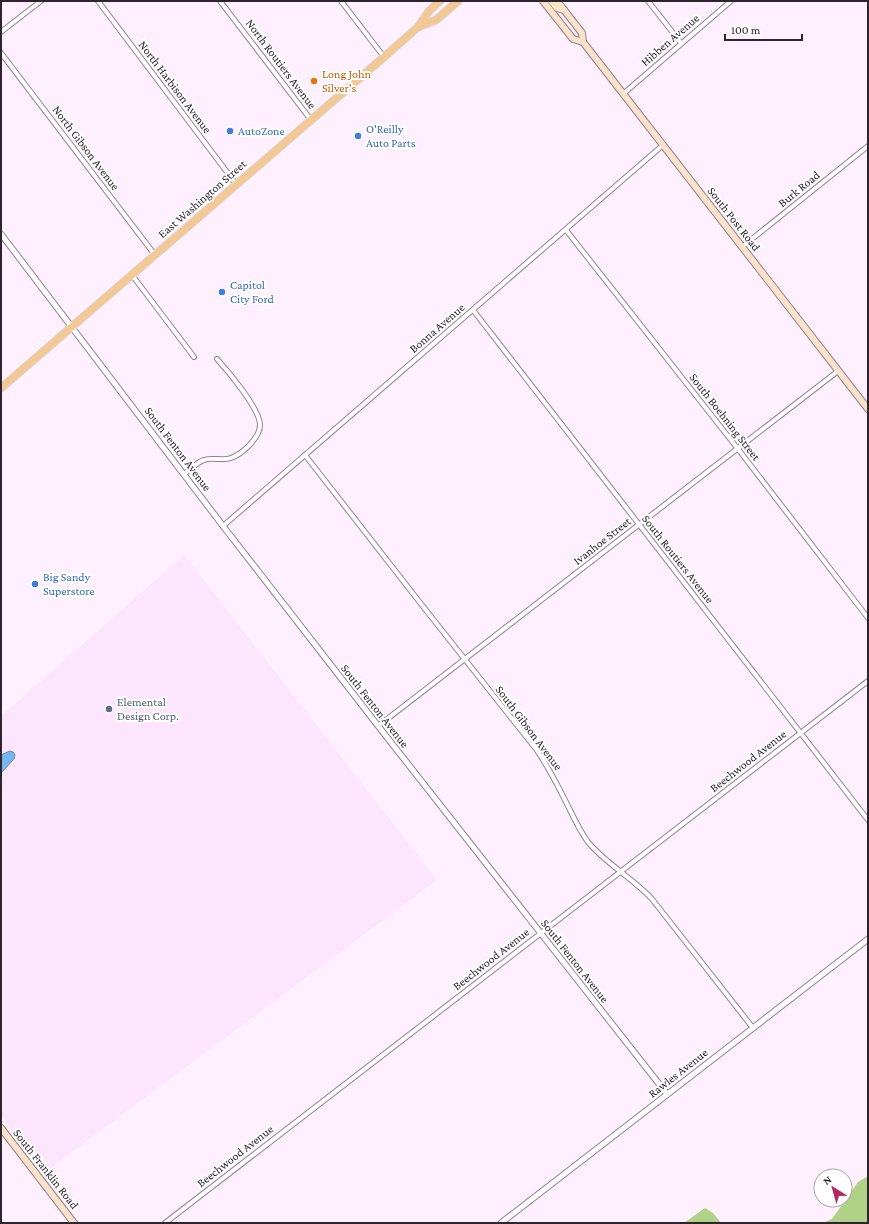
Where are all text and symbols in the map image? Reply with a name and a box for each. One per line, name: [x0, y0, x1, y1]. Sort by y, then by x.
street label: Hibben Avenue: [638, 11, 702, 69]
street label: North Routiers Avenue: [243, 16, 319, 112]
scale bar: [725, 16, 802, 42]
text: 100 m: [731, 23, 761, 37]
street label: North Harbison Avenue: [136, 38, 214, 136]
place label: Long John Silver's: [322, 67, 371, 95]
marker: Long John Silver's: [309, 76, 319, 86]
street label: North Gibson Avenue: [50, 103, 122, 193]
place label: O'Reilly Auto Parts: [366, 122, 416, 150]
place label: AutoZone: [238, 124, 285, 138]
marker: AutoZone: [225, 126, 235, 136]
marker: O'Reilly Auto Parts: [353, 131, 363, 141]
street label: East Washington Street: [155, 156, 250, 241]
street label: Burk Road: [775, 168, 823, 210]
street label: South Post Road: [705, 184, 764, 254]
place label: Capitol City Ford: [230, 278, 275, 306]
marker: Capitol City Ford: [217, 287, 227, 297]
street label: Bonna Avenue: [407, 300, 467, 356]
street label: South Boehning Street: [687, 371, 764, 464]
street label: South Fenton Avenue: [142, 404, 214, 494]
street label: South Routiers Avenue: [639, 512, 717, 606]
street label: Ivanhoe Street: [570, 514, 634, 568]
place label: Big Sandy Superstore: [43, 570, 95, 598]
marker: Big Sandy Superstore: [30, 579, 40, 589]
street label: South Fenton Avenue: [338, 662, 412, 750]
street label: South Gibson Avenue: [493, 683, 565, 773]
place label: Elemental Design Corp.: [117, 695, 179, 723]
marker: Elemental Design Corp.: [104, 704, 114, 714]
street label: Beechwood Avenue: [707, 727, 789, 795]
street label: South Fenton Avenue: [538, 917, 612, 1005]
street label: Beechwood Avenue: [450, 925, 532, 993]
street label: Rawles Avenue: [645, 1045, 711, 1101]
street label: Beechwood Avenue: [194, 1122, 276, 1190]
street label: South Franklin Road: [10, 1126, 82, 1212]
north arrow: [813, 1168, 853, 1208]
text: N: [820, 1173, 834, 1187]

